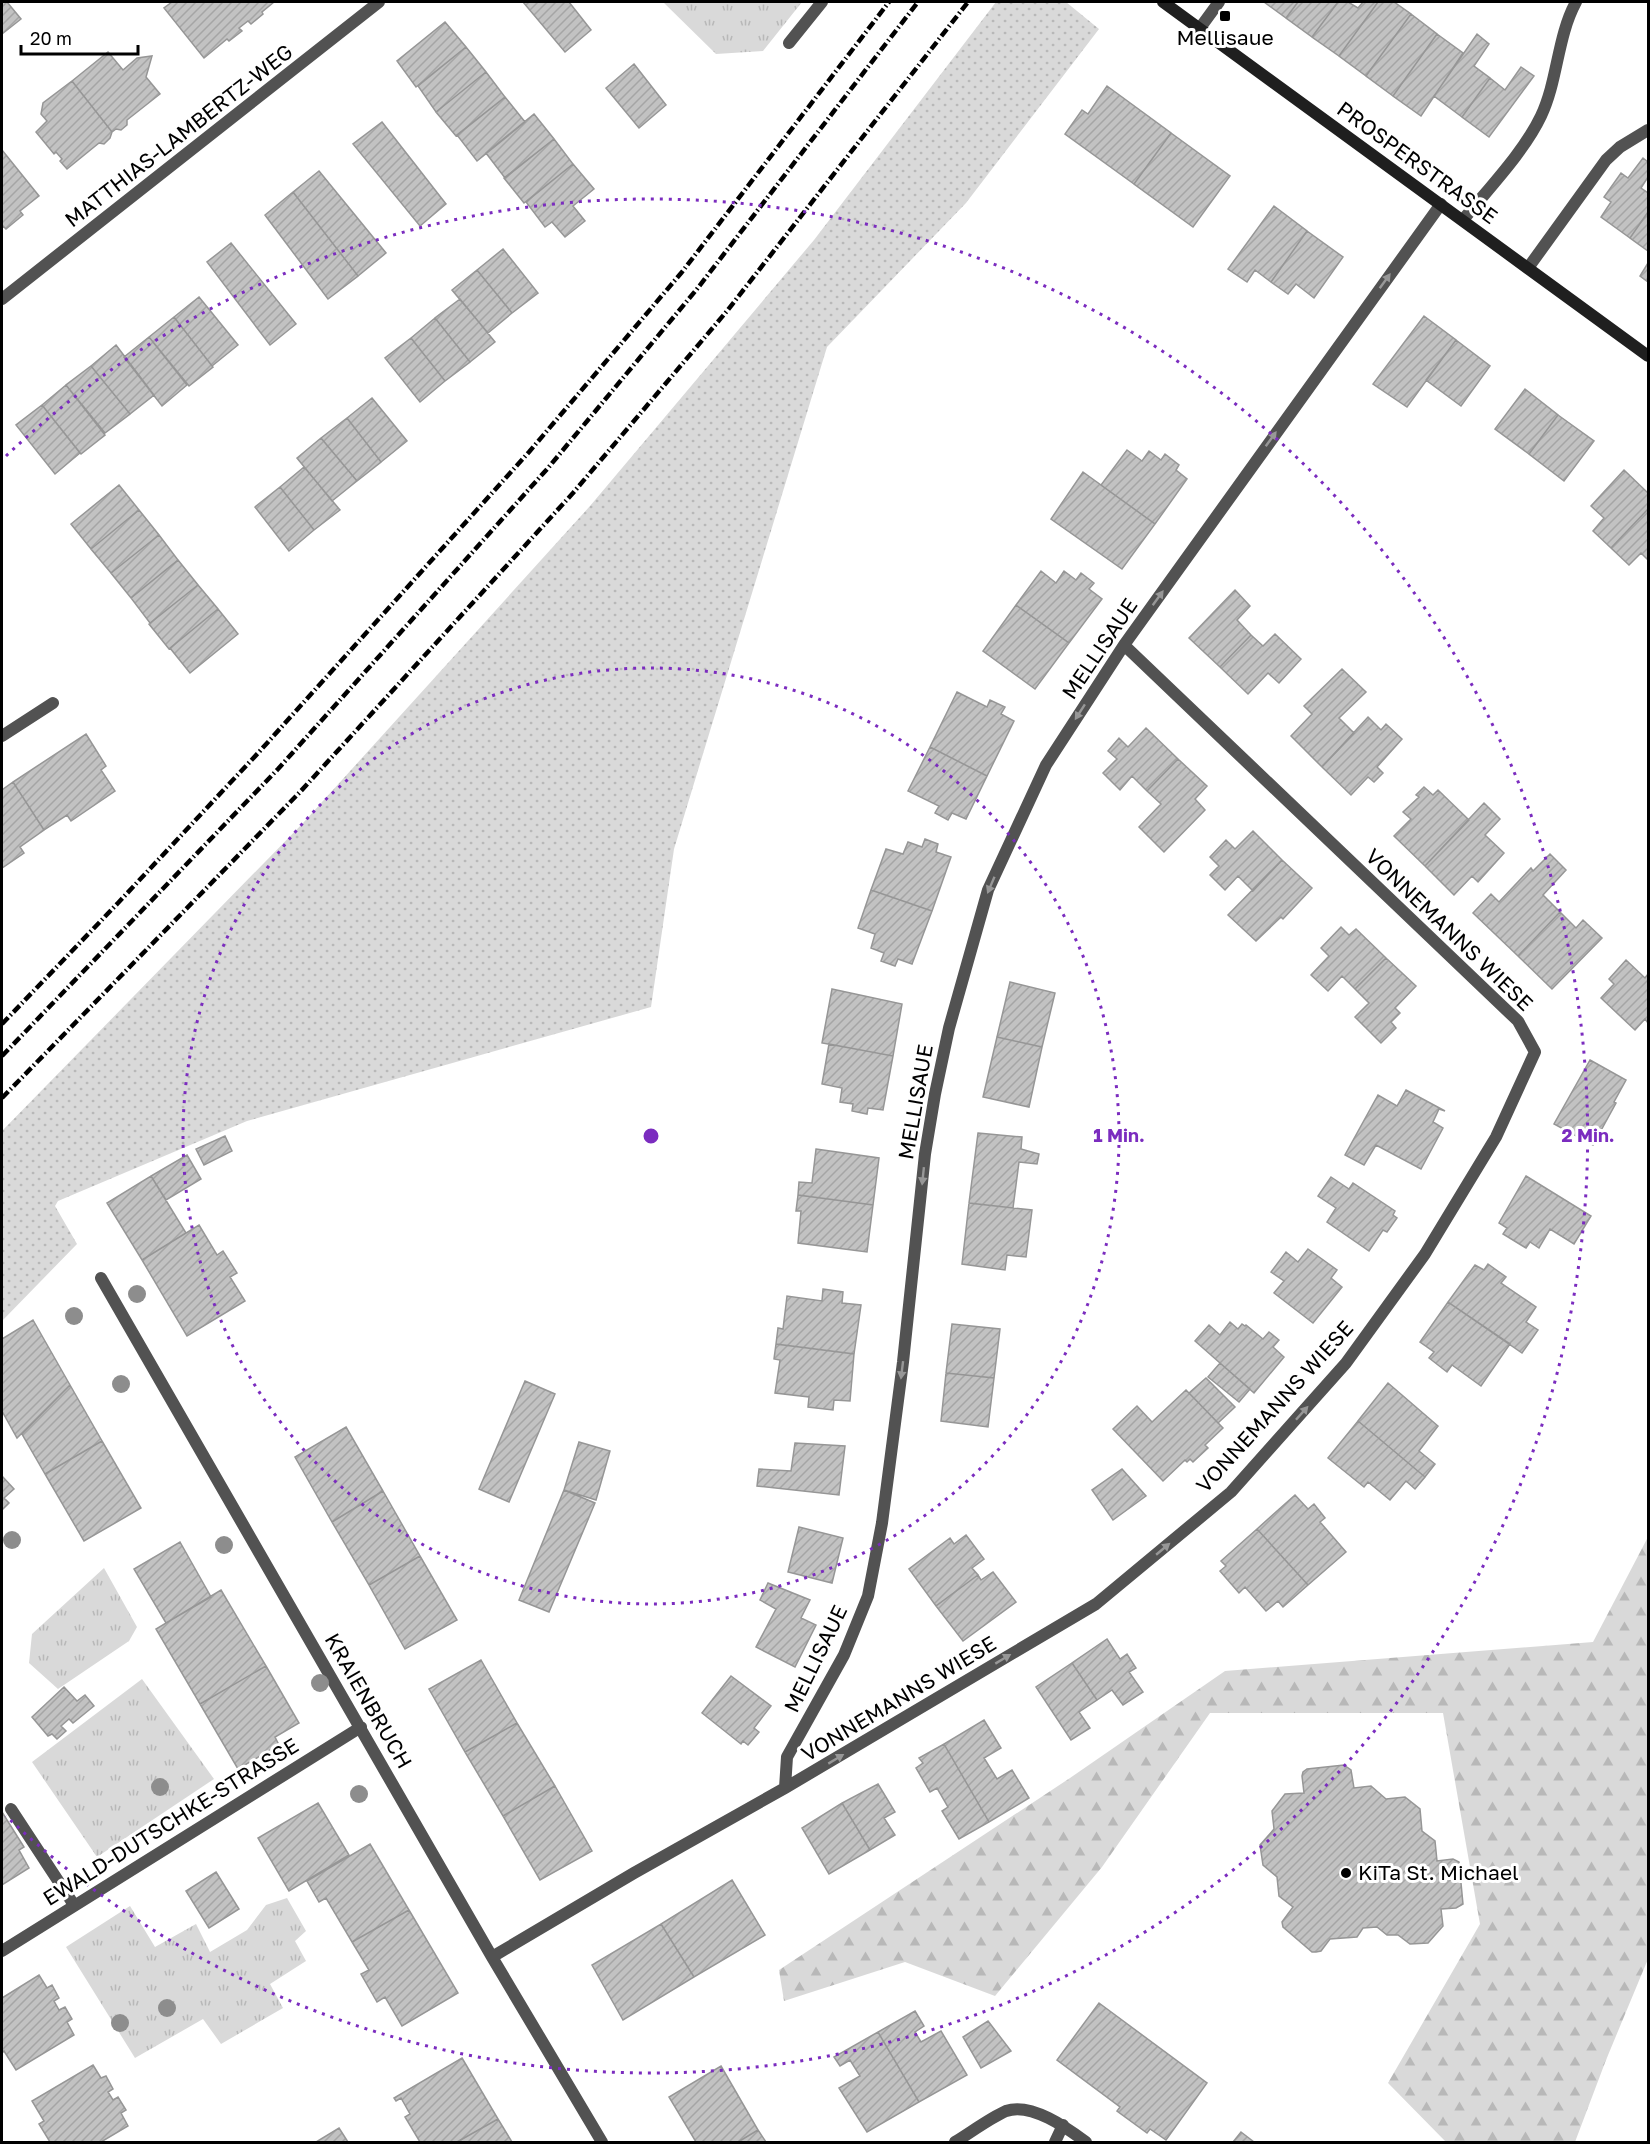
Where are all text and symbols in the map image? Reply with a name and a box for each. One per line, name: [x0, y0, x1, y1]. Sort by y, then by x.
marker: Mellisaue: [1218, 9, 1232, 23]
scale bar: [21, 18, 138, 56]
place label: Mellisaue: [1176, 24, 1274, 50]
text: 20 m: [30, 27, 72, 49]
street label: MATTHIAS-LAMBERTZ-WEG: [59, 38, 298, 232]
street label: PROSPERSTRASSE: [1332, 95, 1503, 229]
one-way arrow: [1379, 273, 1390, 289]
one-way arrow: [1265, 432, 1277, 447]
one-way arrow: [1152, 590, 1164, 606]
street label: MELLISAUE: [1056, 593, 1142, 704]
one-way arrow: [1075, 704, 1086, 720]
street label: VONNEMANNS WIESE: [1361, 843, 1539, 1016]
one-way arrow: [986, 876, 995, 893]
street label: MELLISAUE: [892, 1042, 938, 1161]
text: 1 Min.: [1093, 1124, 1145, 1146]
text: 2 Min.: [1561, 1124, 1615, 1146]
centre of rings: [641, 1126, 661, 1146]
one-way arrow: [918, 1167, 928, 1186]
street label: VONNEMANNS WIESE: [1190, 1315, 1358, 1498]
one-way arrow: [897, 1361, 906, 1380]
one-way arrow: [1295, 1405, 1309, 1420]
one-way arrow: [1155, 1542, 1171, 1555]
street label: MELLISAUE: [778, 1601, 852, 1716]
street label: KRAIENBRUCH: [320, 1628, 418, 1773]
street label: VONNEMANNS WIESE: [796, 1630, 1001, 1767]
one-way arrow: [995, 1654, 1011, 1665]
street label: EWALD-DUTSCHKE-STRASSE: [38, 1732, 303, 1911]
one-way arrow: [828, 1753, 844, 1764]
place label: KiTa St. Michael: [1358, 1859, 1519, 1885]
marker: KiTa St. Michael: [1339, 1866, 1353, 1880]

